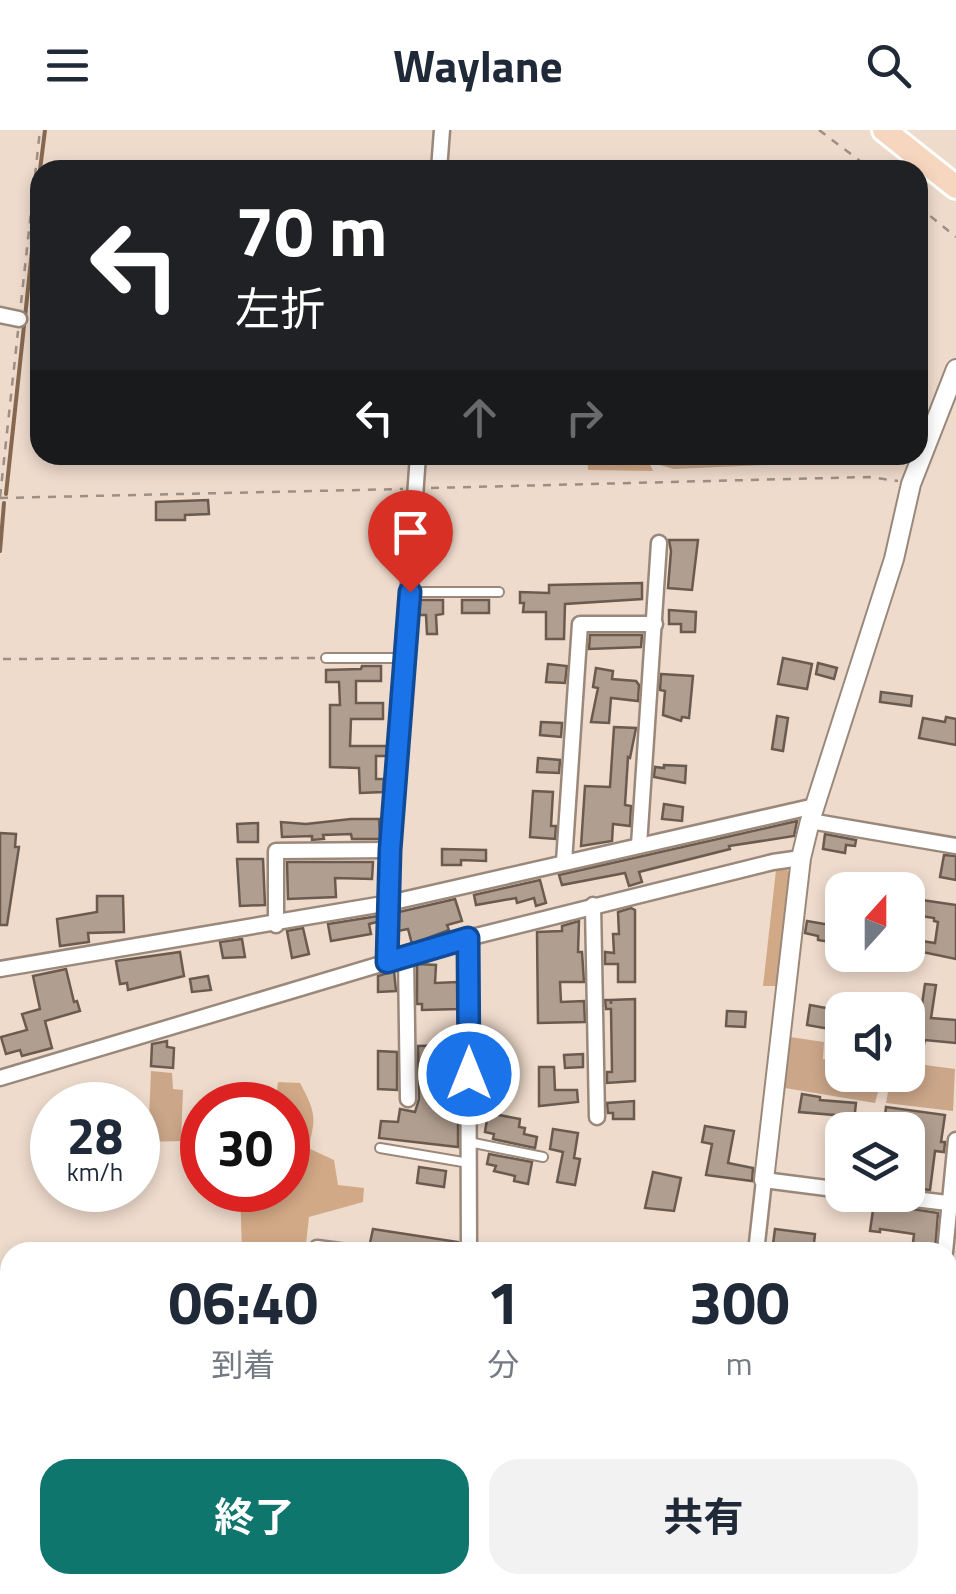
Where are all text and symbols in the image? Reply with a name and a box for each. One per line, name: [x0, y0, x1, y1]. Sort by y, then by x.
text: Waylane: [393, 31, 563, 99]
icon: menu: [40, 38, 95, 93]
icon: search: [861, 38, 916, 93]
text: 70 m: [235, 177, 388, 283]
icon: left: [70, 200, 200, 330]
text: 左折: [235, 274, 325, 342]
icon: left: [347, 390, 402, 445]
icon: ahead: [452, 390, 507, 445]
icon: right: [557, 390, 612, 445]
pin: [368, 490, 453, 593]
icon: arrive: [383, 505, 438, 560]
north arrow: [825, 872, 925, 972]
map controls: [825, 872, 925, 1212]
button: sound: [825, 992, 925, 1092]
position arrow: [417, 1022, 521, 1126]
speed limit sign: 30: [180, 1082, 310, 1212]
text: 28: [67, 1097, 123, 1173]
button: layers: [825, 1112, 925, 1212]
text: km/h: [67, 1153, 123, 1191]
text: 06:40: [168, 1256, 318, 1347]
text: 1: [487, 1256, 520, 1347]
text: 300: [689, 1256, 790, 1347]
text: m: [726, 1339, 753, 1387]
text: 到着: [211, 1340, 275, 1388]
text: 分: [487, 1340, 519, 1388]
button: 終了: [40, 1459, 469, 1574]
button: 共有: [489, 1459, 918, 1574]

